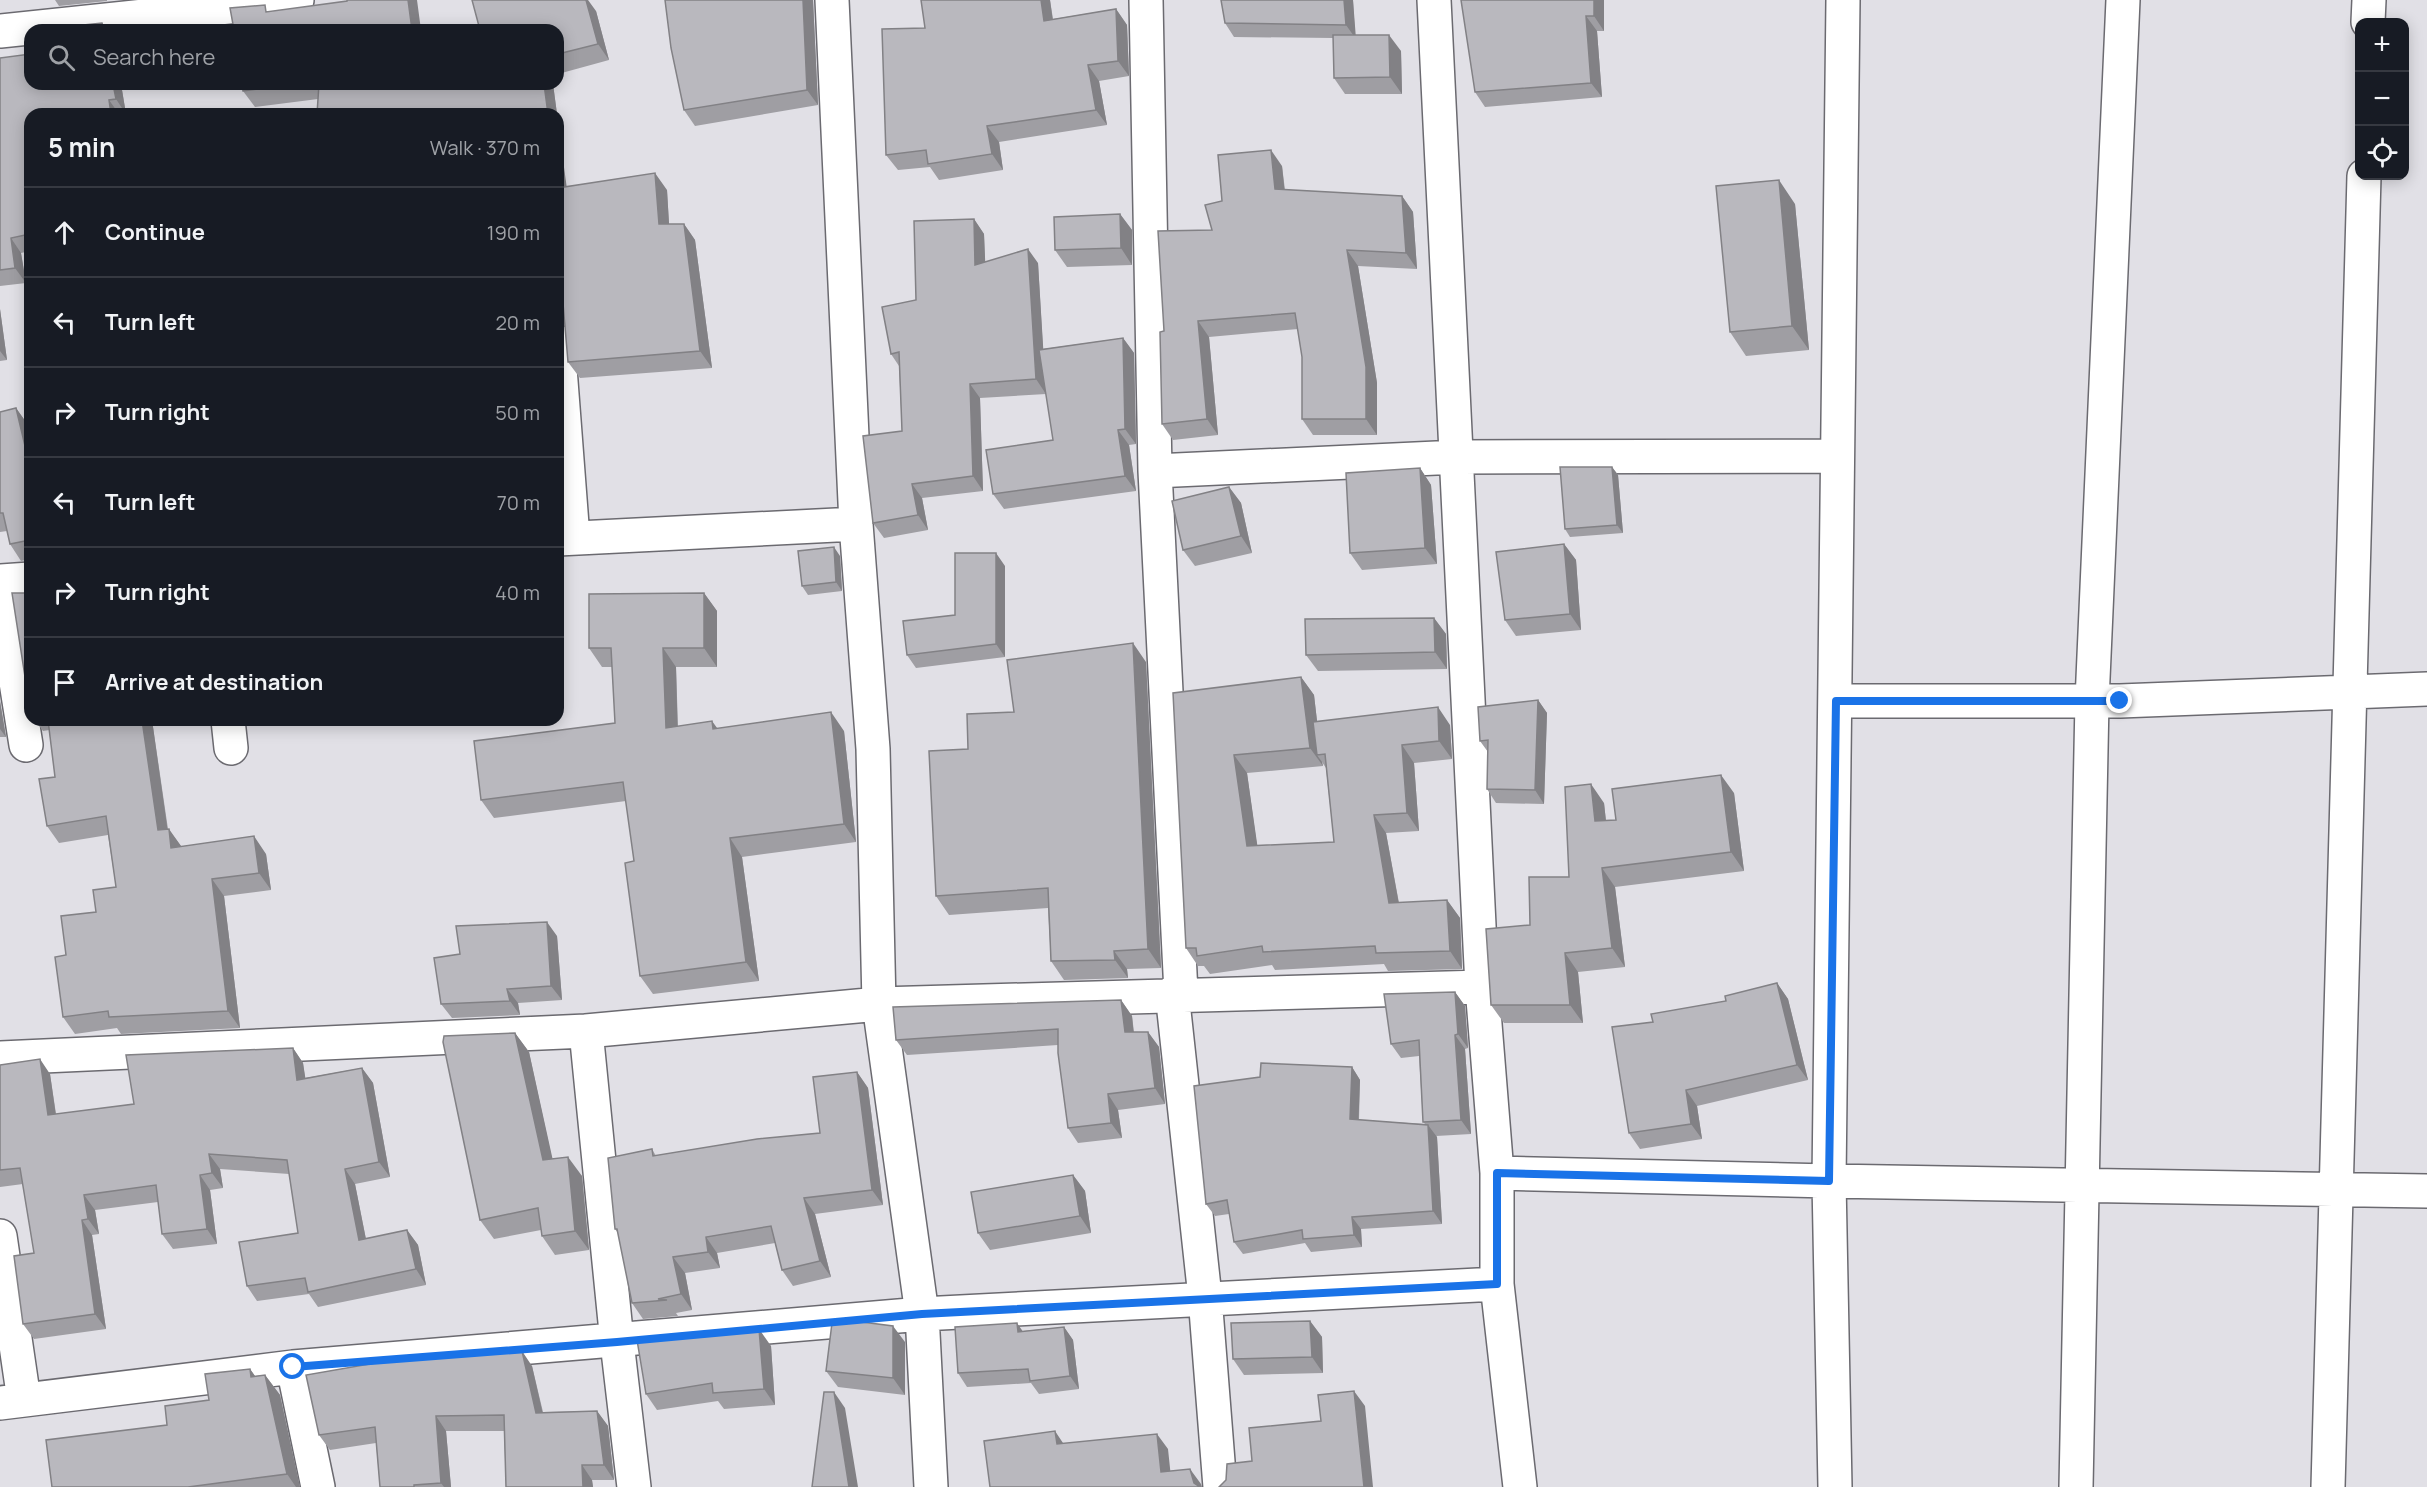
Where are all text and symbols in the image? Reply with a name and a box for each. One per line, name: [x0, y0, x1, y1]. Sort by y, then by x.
map controls: [2355, 18, 2409, 180]
button: +: [2355, 18, 2409, 72]
search box: [24, 24, 564, 90]
icon: search: [45, 41, 78, 74]
text: Search here: [93, 42, 215, 72]
button: −: [2355, 72, 2409, 126]
button: locate: [2355, 126, 2409, 180]
text: 5 min: [48, 129, 115, 165]
text: Walk · 370 m: [430, 134, 540, 161]
icon: ahead: [48, 216, 81, 249]
text: Continue: [105, 217, 205, 247]
text: 190 m: [487, 219, 540, 246]
icon: left: [48, 306, 81, 339]
text: Turn left: [105, 307, 195, 337]
text: 20 m: [495, 309, 540, 336]
icon: right: [48, 396, 81, 429]
text: Turn right: [105, 397, 210, 427]
text: 50 m: [495, 399, 540, 426]
icon: left: [48, 486, 81, 519]
text: Turn left: [105, 487, 195, 517]
text: 70 m: [497, 489, 540, 516]
icon: right: [48, 576, 81, 609]
text: Turn right: [105, 577, 210, 607]
text: 40 m: [495, 579, 540, 606]
icon: arrive: [48, 666, 81, 699]
text: Arrive at destination: [105, 667, 323, 697]
route end: [2106, 687, 2132, 713]
route start: [279, 1353, 305, 1379]

